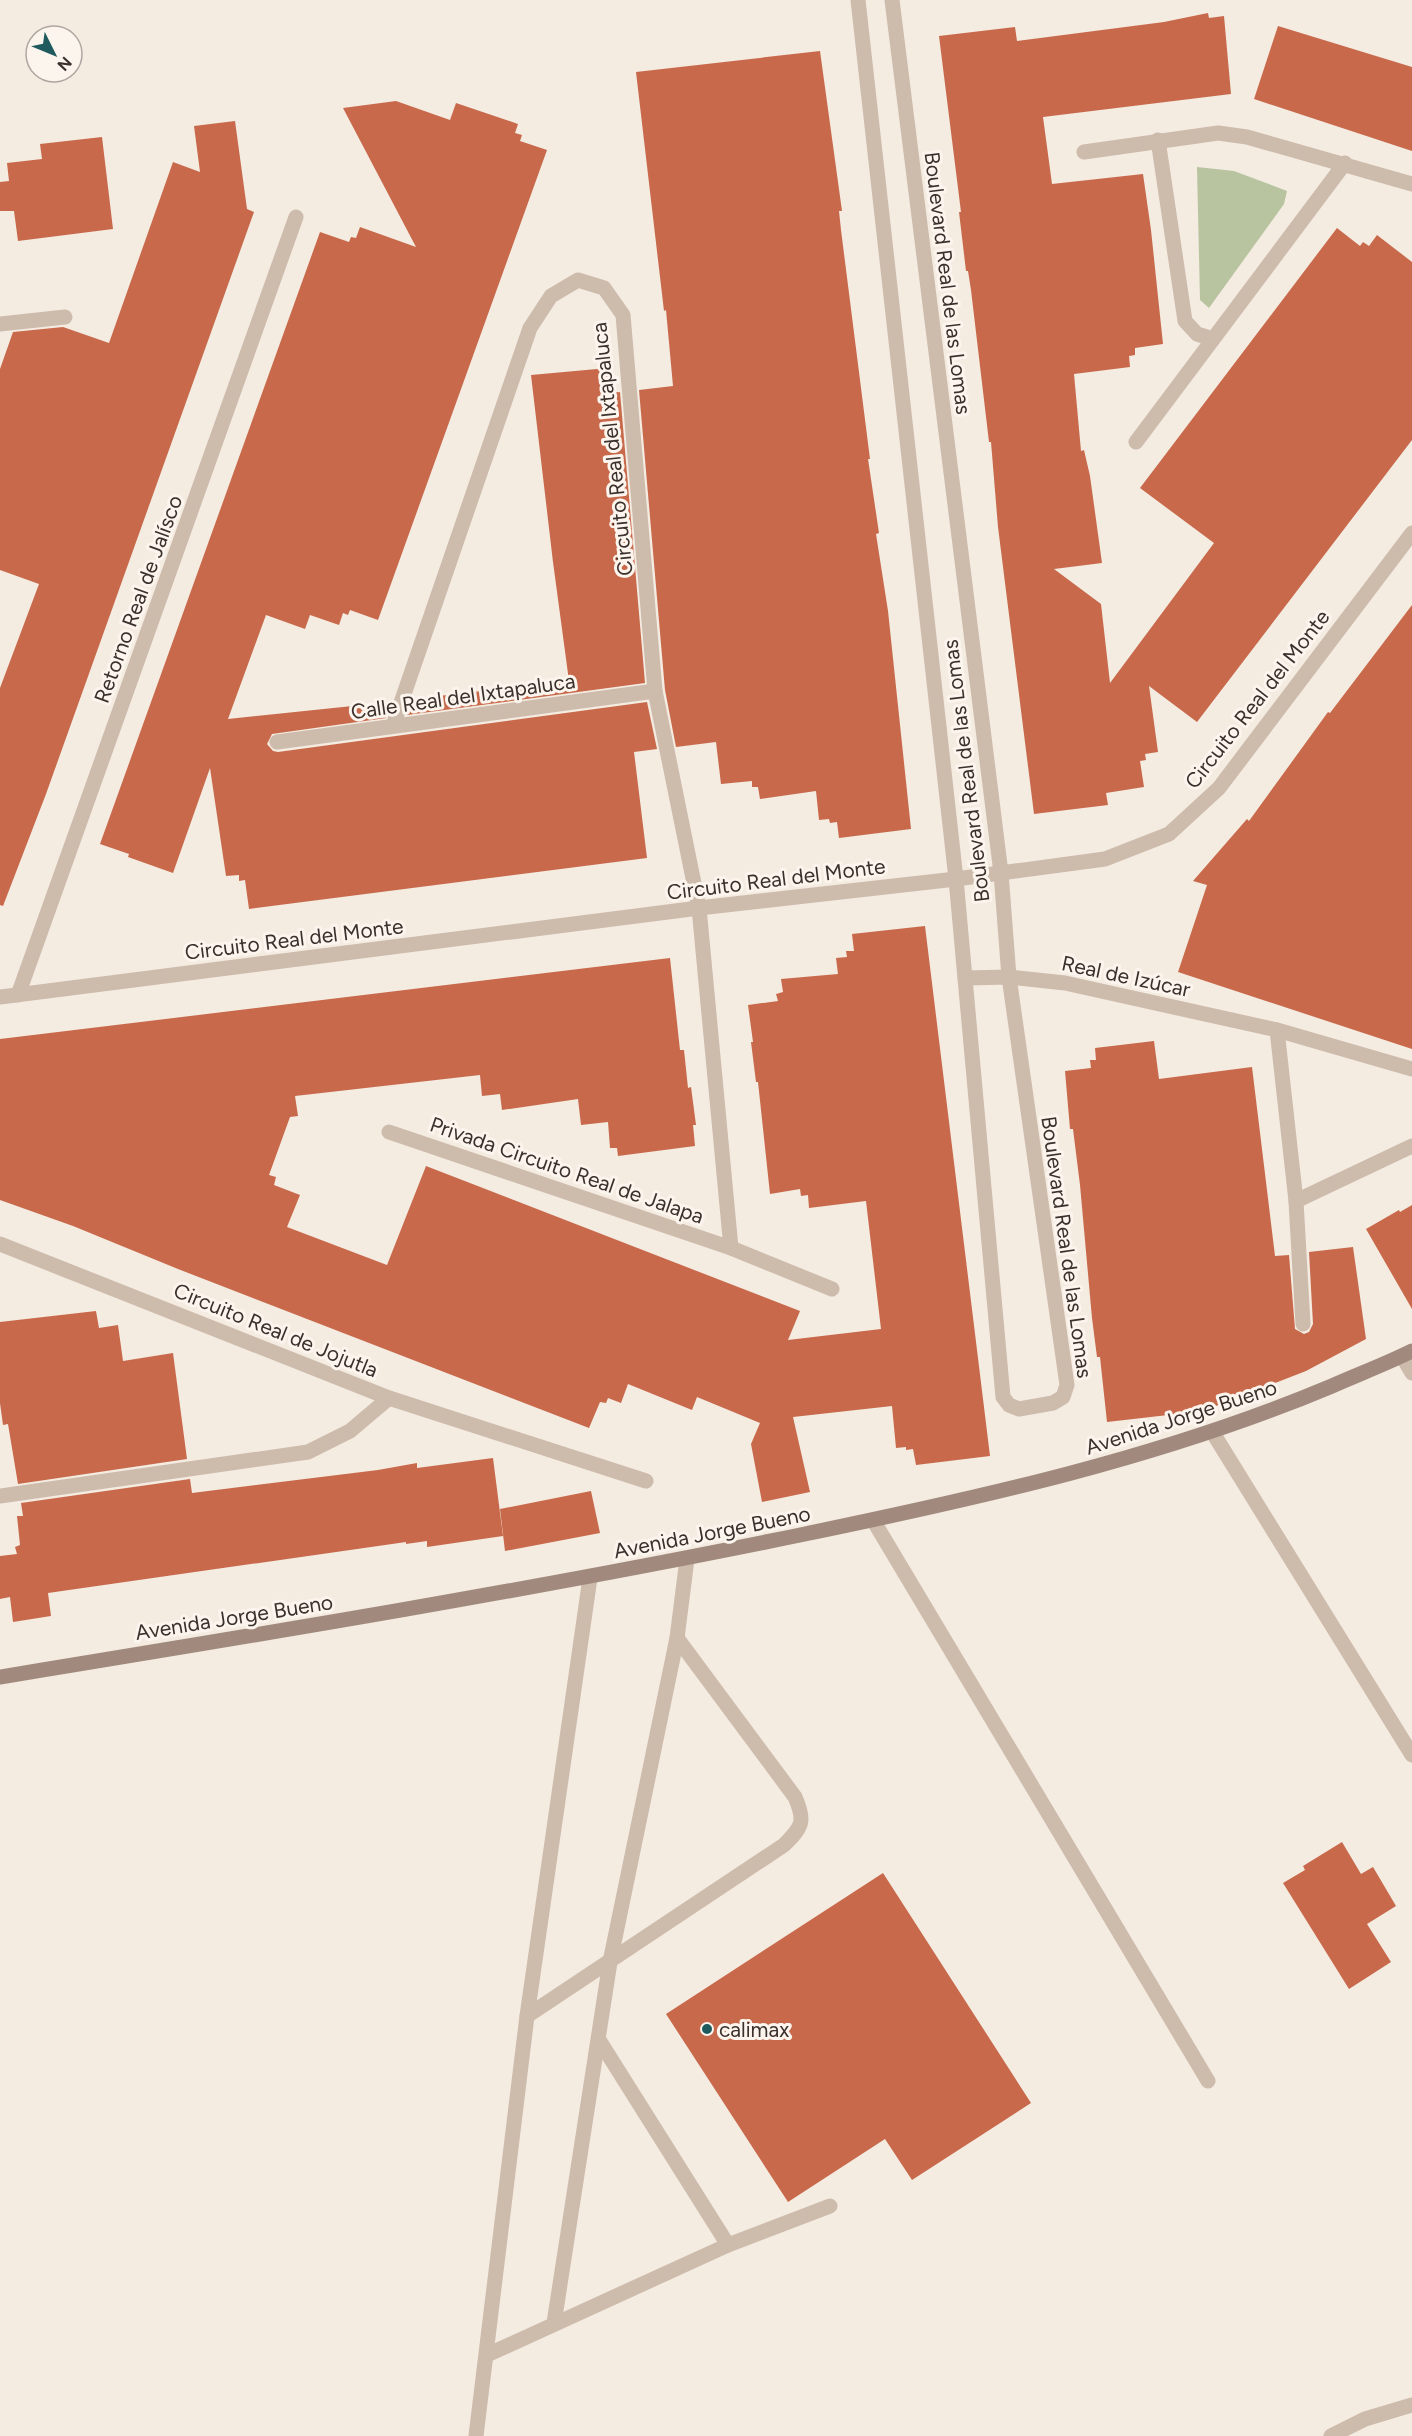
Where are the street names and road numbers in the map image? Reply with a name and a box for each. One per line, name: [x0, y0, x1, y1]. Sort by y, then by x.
street label: Boulevard Real de las Lomas: [919, 150, 977, 416]
street label: Circuito Real del Ixtapaluca: [586, 321, 638, 577]
street label: Retorno Real de Jalísco: [89, 492, 187, 706]
street label: Circuito Real del Monte: [1179, 605, 1335, 793]
street label: Boulevard Real de las Lomas: [937, 638, 995, 904]
street label: Calle Real del Ixtapaluca: [349, 668, 577, 724]
street label: Circuito Real del Monte: [665, 853, 887, 905]
street label: Circuito Real del Monte: [183, 913, 405, 965]
street label: Real de Izúcar: [1059, 950, 1193, 1002]
street label: Privada Circuito Real de Jalapa: [427, 1111, 707, 1229]
street label: Boulevard Real de las Lomas: [1036, 1114, 1098, 1380]
street label: Circuito Real de Jojutla: [170, 1278, 382, 1382]
street label: Avenida Jorge Bueno: [1082, 1374, 1280, 1460]
street label: Avenida Jorge Bueno: [611, 1501, 813, 1563]
street label: Avenida Jorge Bueno: [133, 1589, 335, 1645]

